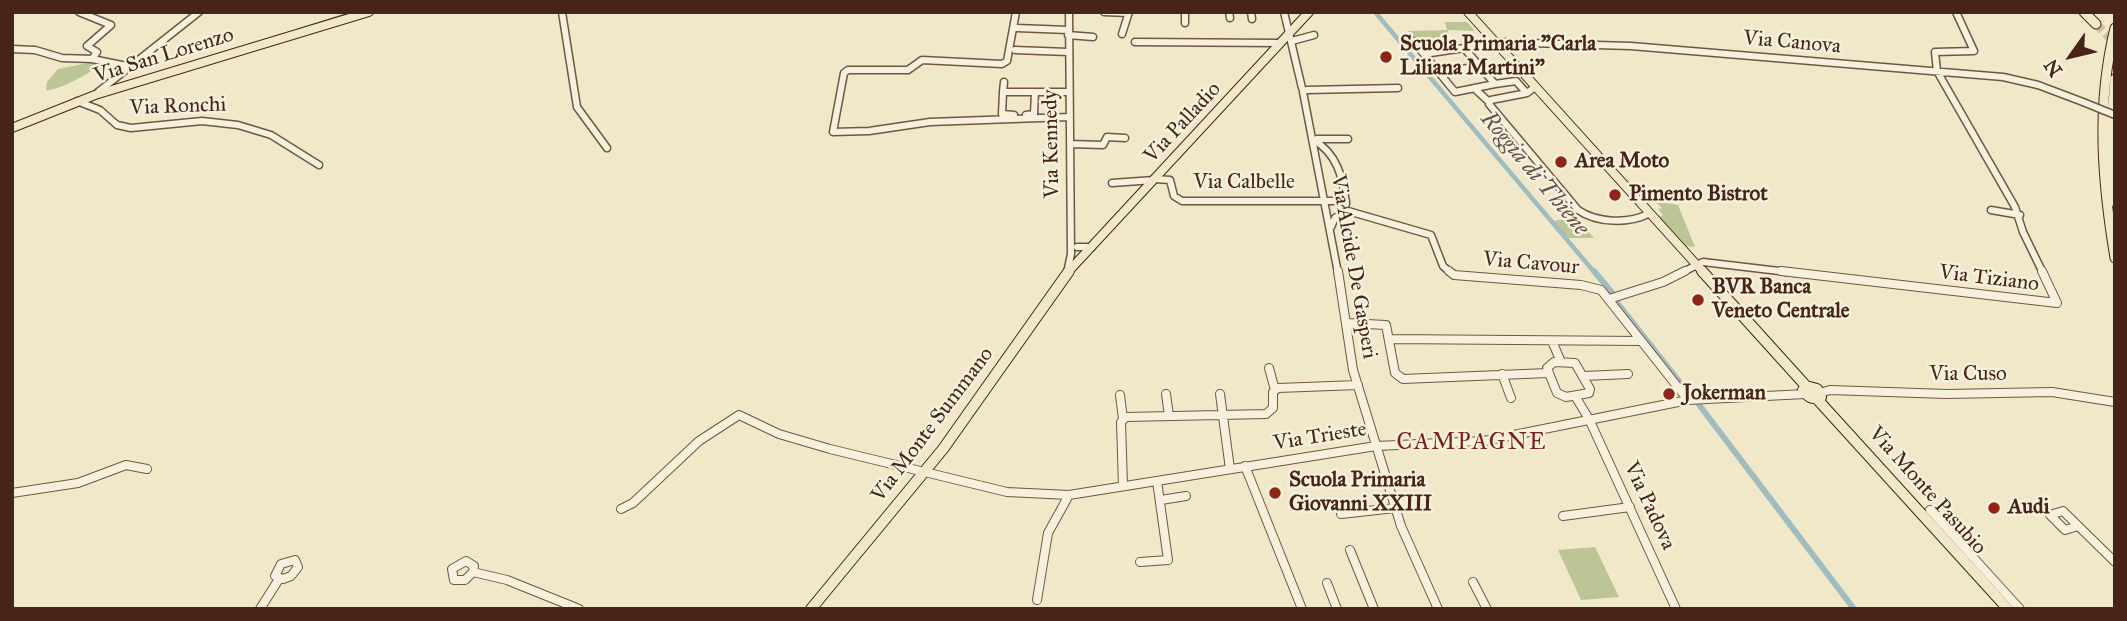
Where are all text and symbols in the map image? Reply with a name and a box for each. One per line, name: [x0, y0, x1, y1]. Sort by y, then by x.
north arrow: [2036, 21, 2106, 91]
street label: Via San Lorenzo: [91, 23, 237, 89]
street label: Via Canova: [1742, 26, 1842, 60]
place label: Scuola Primaria "Carla Liliana Martini": [1400, 32, 1596, 82]
marker: Scuola Primaria "Carla Liliana Martini": [1378, 49, 1394, 65]
text: N: [2039, 55, 2067, 81]
street label: Via Palladio: [1139, 77, 1227, 169]
street label: Via Kennedy: [1038, 89, 1066, 199]
street label: Via Ronchi: [129, 93, 227, 121]
water label: Roggia di Thiene: [1474, 106, 1594, 242]
place label: Area Moto: [1575, 149, 1669, 175]
marker: Area Moto: [1553, 154, 1569, 170]
street label: Via Calbelle: [1193, 170, 1295, 196]
street label: Via Alcide De Gasperi: [1324, 173, 1382, 361]
place label: Pimento Bistrot: [1629, 182, 1768, 208]
marker: Pimento Bistrot: [1607, 187, 1623, 203]
street label: Via Cavour: [1482, 247, 1580, 281]
street label: Via Tiziano: [1938, 260, 2040, 298]
place label: BVR Banca Veneto Centrale: [1712, 275, 1850, 325]
marker: BVR Banca Veneto Centrale: [1690, 292, 1706, 308]
street label: Via Monte Summano: [867, 343, 999, 507]
street label: Via Cuso: [1929, 362, 2007, 388]
place label: Jokerman: [1683, 381, 1766, 407]
marker: Jokerman: [1661, 386, 1677, 402]
street label: Via Trieste: [1272, 417, 1368, 457]
street label: Via Monte Pasubio: [1863, 422, 1991, 560]
district label: CAMPAGNE: [1397, 429, 1547, 457]
street label: Via Padova: [1618, 458, 1680, 554]
place label: Scuola Primaria Giovanni XXIII: [1289, 468, 1432, 518]
marker: Scuola Primaria Giovanni XXIII: [1267, 485, 1283, 501]
place label: Audi: [2008, 495, 2049, 521]
marker: Audi: [1986, 500, 2002, 516]

